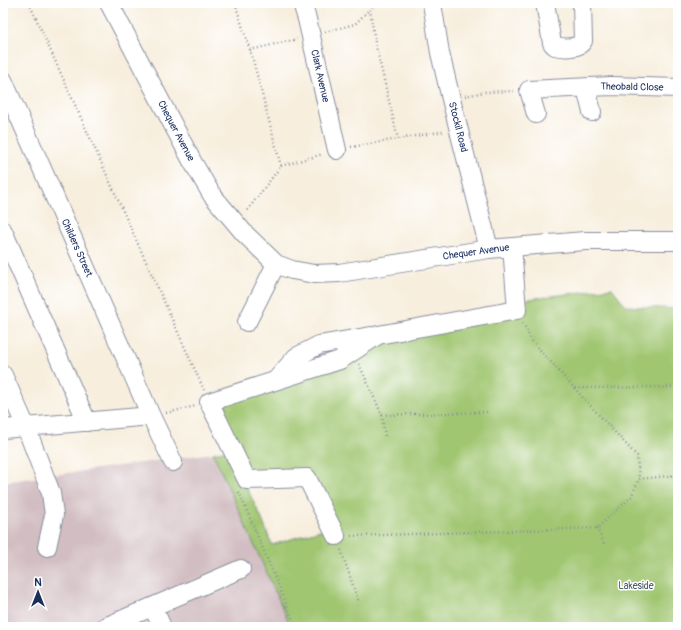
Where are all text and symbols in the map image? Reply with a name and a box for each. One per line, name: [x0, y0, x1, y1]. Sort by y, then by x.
street label: Clark Avenue: [308, 48, 332, 104]
street label: Theobald Close: [600, 80, 664, 94]
street label: Chequer Avenue: [155, 99, 197, 163]
street label: Stockil Road: [446, 101, 470, 154]
street label: Childers Street: [59, 217, 96, 280]
street label: Chequer Avenue: [442, 241, 510, 263]
north arrow: [18, 572, 58, 612]
text: N: [34, 576, 42, 589]
park label: Lakeside: [618, 580, 654, 592]

